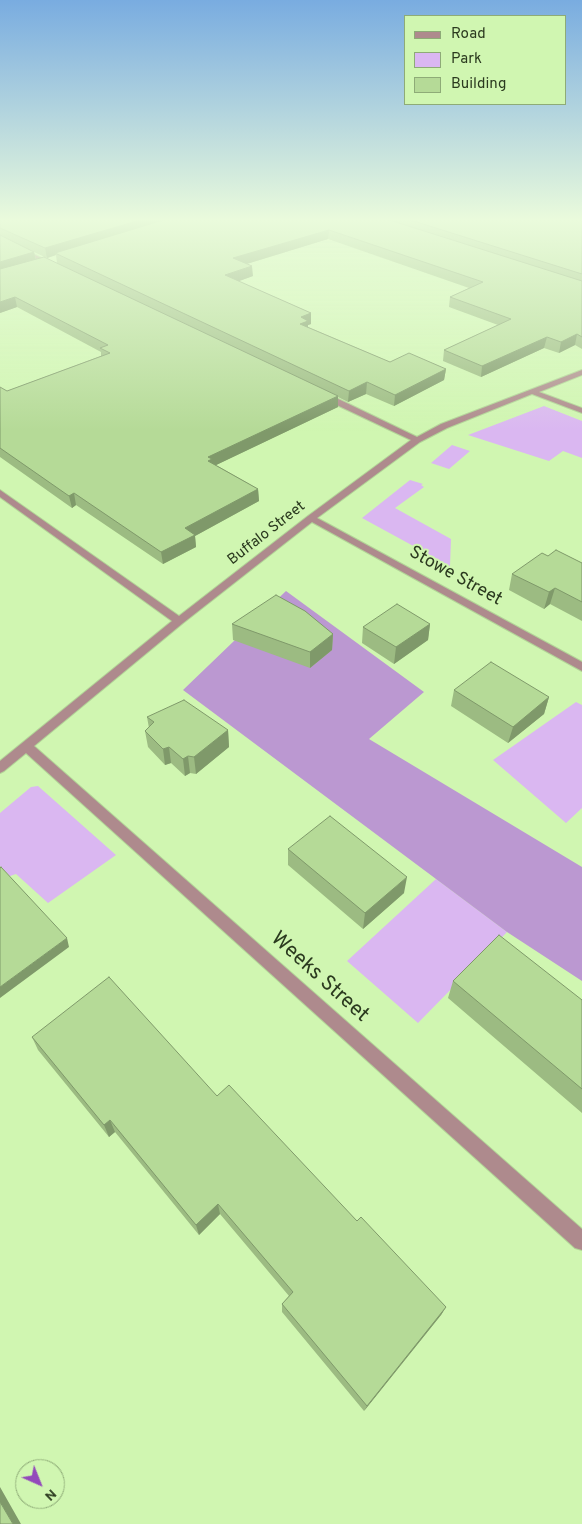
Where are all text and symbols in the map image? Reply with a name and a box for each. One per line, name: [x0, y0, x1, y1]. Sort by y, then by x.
legend: [404, 15, 567, 105]
text: Road: [451, 25, 486, 44]
text: Park: [451, 50, 482, 69]
text: Building: [451, 75, 506, 94]
street label: Buffalo Street: [225, 498, 309, 570]
street label: Stowe Street: [405, 543, 505, 611]
street label: Weeks Street: [265, 927, 373, 1029]
north arrow: [15, 1459, 65, 1509]
text: N: [41, 1485, 60, 1504]

